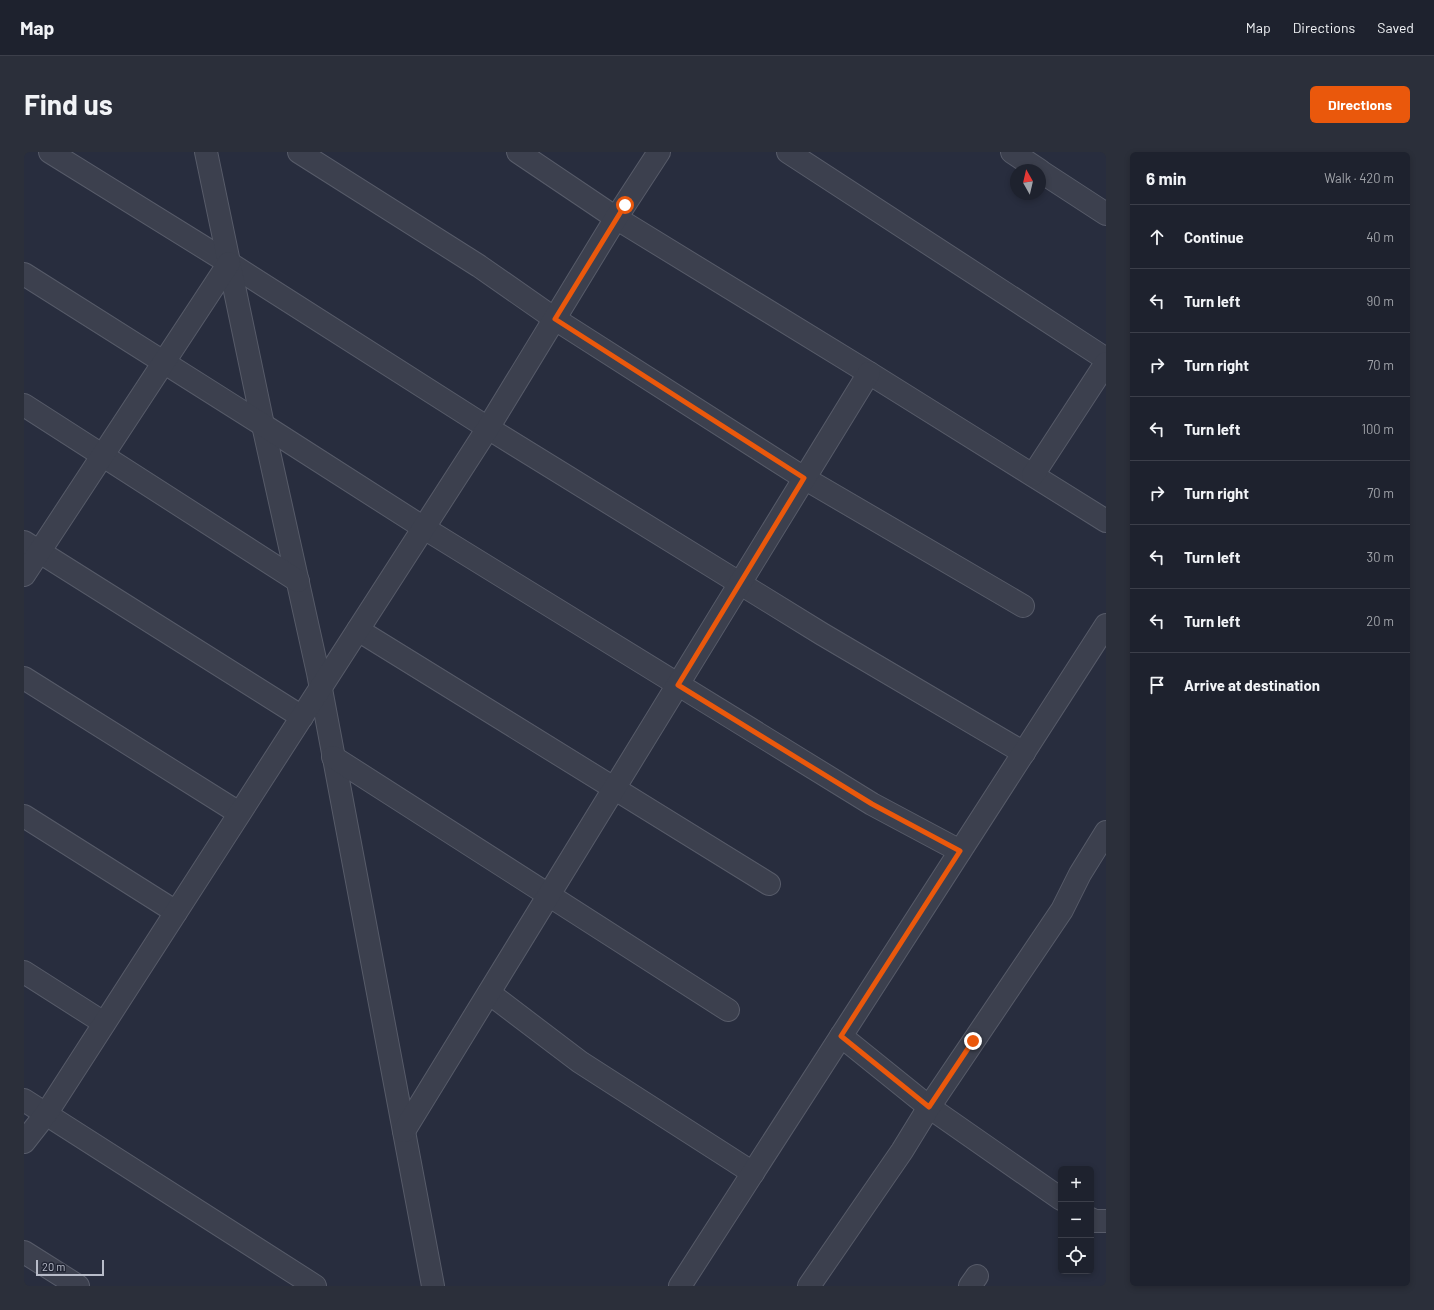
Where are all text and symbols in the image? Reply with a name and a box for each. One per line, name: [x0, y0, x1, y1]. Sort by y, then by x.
text: Map: [20, 16, 54, 39]
text: Map: [1246, 19, 1271, 36]
text: Directions: [1293, 19, 1355, 36]
text: Saved: [1377, 19, 1414, 36]
button: Directions: [1310, 86, 1410, 123]
text: Find us: [24, 87, 113, 121]
north arrow: [1010, 164, 1046, 200]
text: 6 min: [1146, 168, 1186, 188]
text: Walk · 420 m: [1324, 170, 1394, 186]
route start: [616, 196, 634, 214]
icon: ahead: [1146, 226, 1168, 248]
text: Continue: [1184, 228, 1244, 246]
text: 40 m: [1366, 229, 1394, 245]
icon: left: [1146, 290, 1168, 312]
text: Turn left: [1184, 292, 1240, 310]
text: 90 m: [1367, 293, 1394, 309]
icon: right: [1146, 354, 1168, 376]
text: Turn right: [1184, 356, 1249, 374]
text: 70 m: [1367, 357, 1394, 373]
icon: left: [1146, 418, 1168, 440]
text: Turn left: [1184, 420, 1240, 438]
text: 100 m: [1361, 421, 1394, 437]
icon: right: [1146, 482, 1168, 504]
text: Turn right: [1184, 484, 1249, 502]
text: 70 m: [1367, 485, 1394, 501]
icon: left: [1146, 546, 1168, 568]
text: Turn left: [1184, 548, 1240, 566]
text: 30 m: [1367, 549, 1394, 565]
icon: left: [1146, 610, 1168, 632]
text: Turn left: [1184, 612, 1240, 630]
text: 20 m: [1366, 613, 1394, 629]
icon: arrive: [1146, 674, 1168, 696]
text: Arrive at destination: [1184, 676, 1320, 694]
route end: [964, 1032, 982, 1050]
map controls: [1058, 1166, 1094, 1274]
button: +: [1058, 1166, 1094, 1202]
button: −: [1058, 1202, 1094, 1238]
button: locate: [1058, 1238, 1094, 1274]
scale bar: [36, 1258, 104, 1277]
text: 20 m: [42, 1260, 65, 1273]

